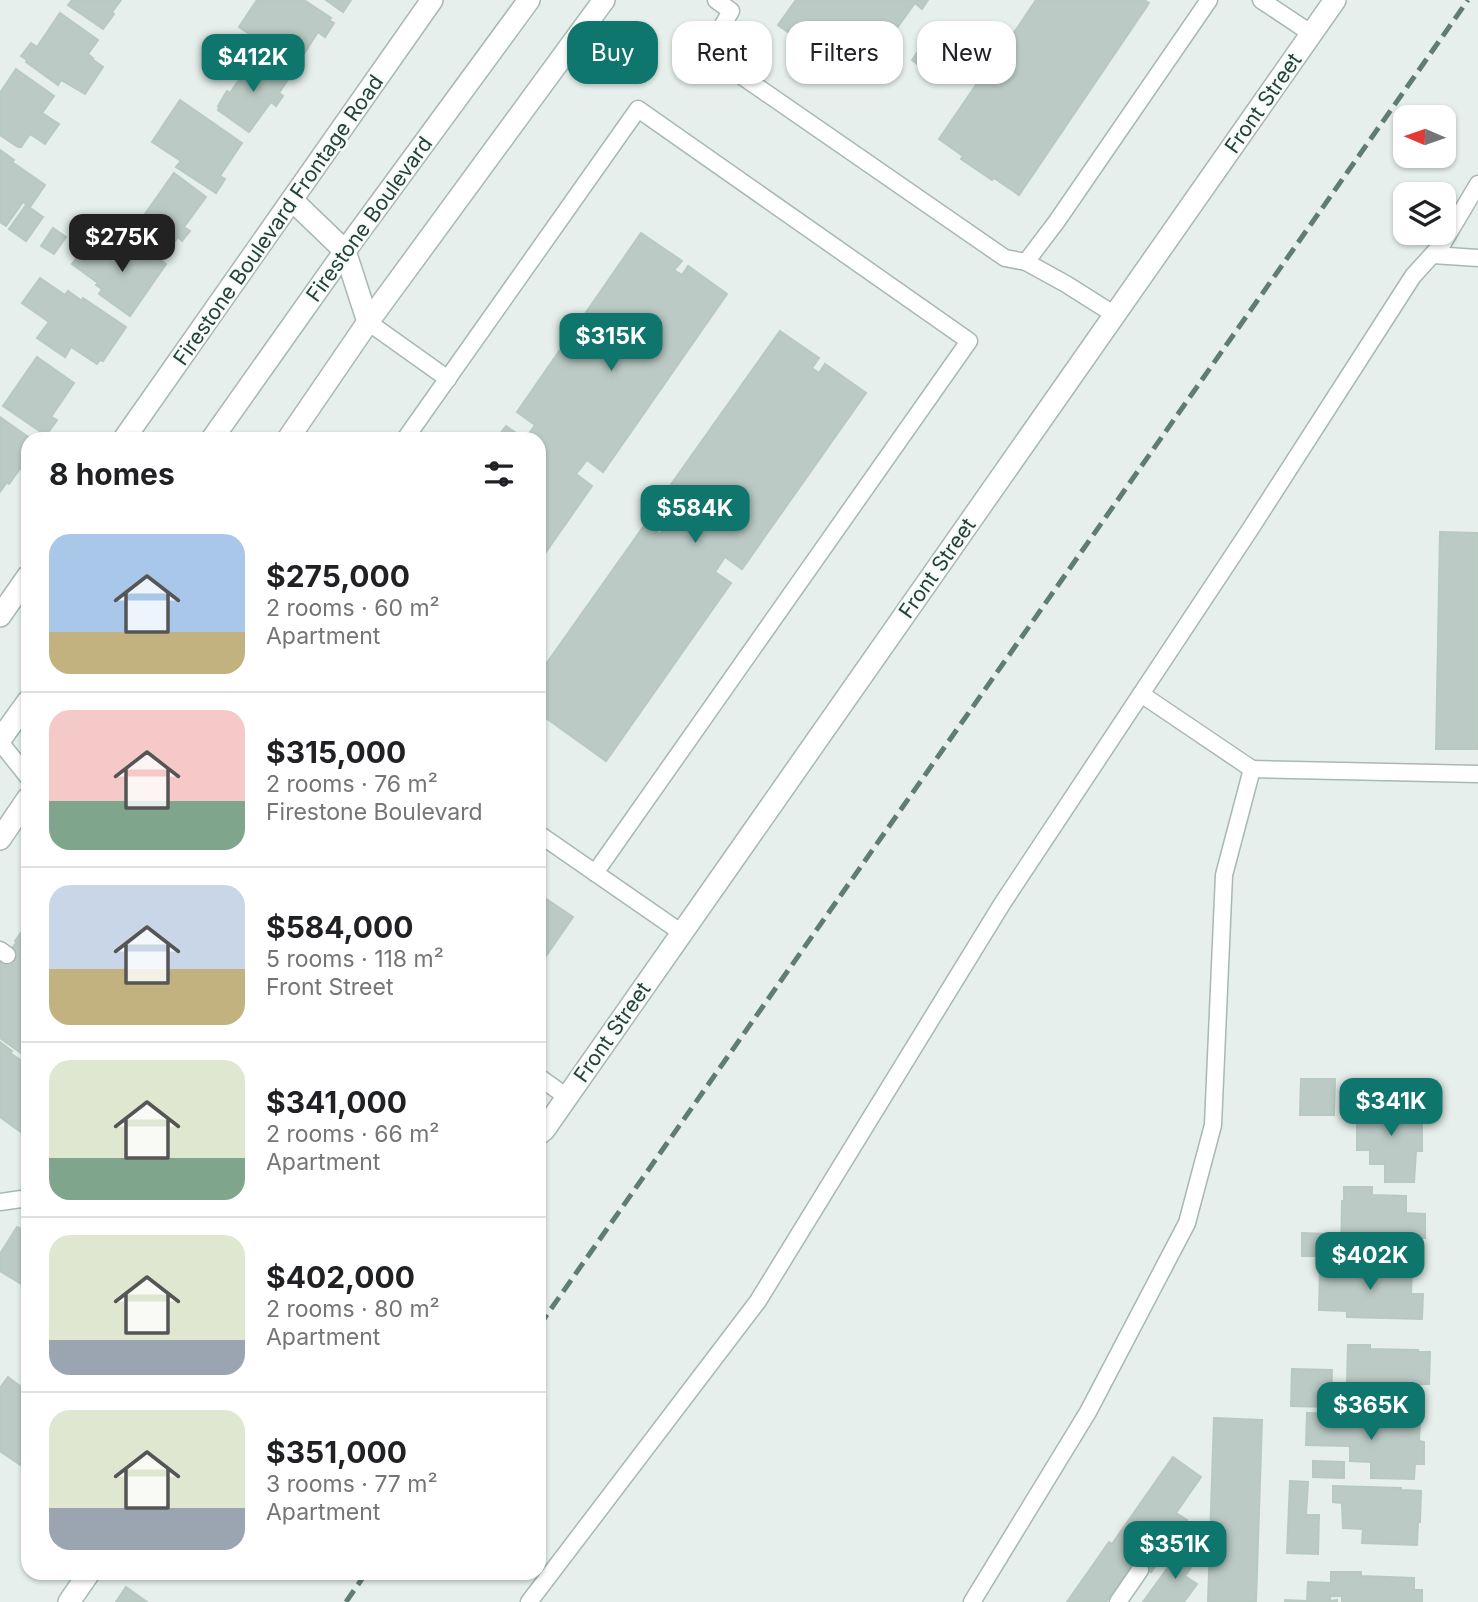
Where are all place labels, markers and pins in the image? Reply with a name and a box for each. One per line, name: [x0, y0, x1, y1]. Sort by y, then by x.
pin: $412K: [204, 34, 302, 94]
pin: $275K: [73, 215, 171, 274]
pin: $315K: [562, 314, 660, 373]
pin: $584K: [646, 486, 744, 545]
pin: $341K: [1342, 1078, 1440, 1138]
pin: $402K: [1321, 1232, 1419, 1292]
pin: $365K: [1322, 1382, 1420, 1442]
pin: $351K: [1126, 1522, 1224, 1581]

